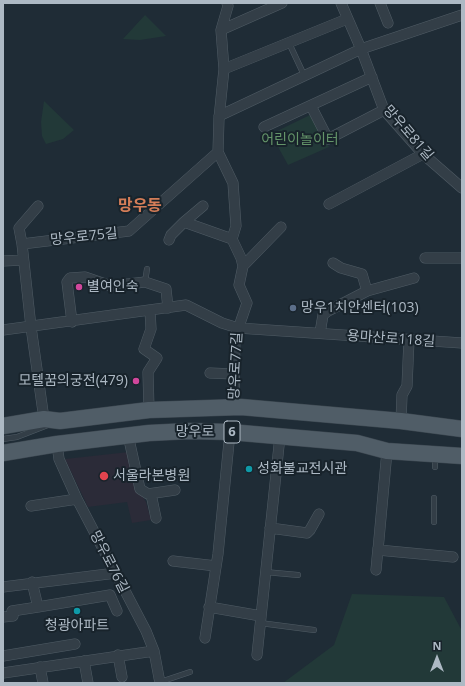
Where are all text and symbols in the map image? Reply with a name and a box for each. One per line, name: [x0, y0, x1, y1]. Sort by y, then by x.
street label: 망우로81길: [380, 102, 436, 164]
park label: 어린이놀이터: [261, 132, 339, 148]
district label: 망우동: [118, 196, 162, 216]
street label: 망우로75길: [50, 225, 118, 249]
place label: 별여인숙: [87, 279, 139, 295]
marker: 별여인숙: [74, 282, 84, 292]
place label: 망우1치안센터(103): [301, 300, 419, 316]
marker: 망우1치안센터(103): [288, 303, 298, 313]
street label: 용마산로118길: [346, 328, 436, 350]
street label: 망우로77길: [226, 332, 246, 400]
place label: 모텔꿈의궁전(479): [18, 373, 128, 389]
marker: 모텔꿈의궁전(479): [131, 376, 141, 386]
road number: 6: [224, 421, 240, 443]
street label: 망우로: [176, 424, 214, 440]
place label: 성화불교전시관: [257, 461, 347, 477]
marker: 성화불교전시관: [244, 464, 254, 474]
place label: 서울라본병원: [113, 468, 190, 484]
marker: 서울라본병원: [98, 470, 110, 482]
street label: 망우로76길: [86, 528, 132, 596]
marker: 청광아파트: [72, 606, 82, 616]
place label: 청광아파트: [45, 618, 109, 634]
north arrow: [417, 638, 457, 678]
text: N: [433, 638, 441, 653]

